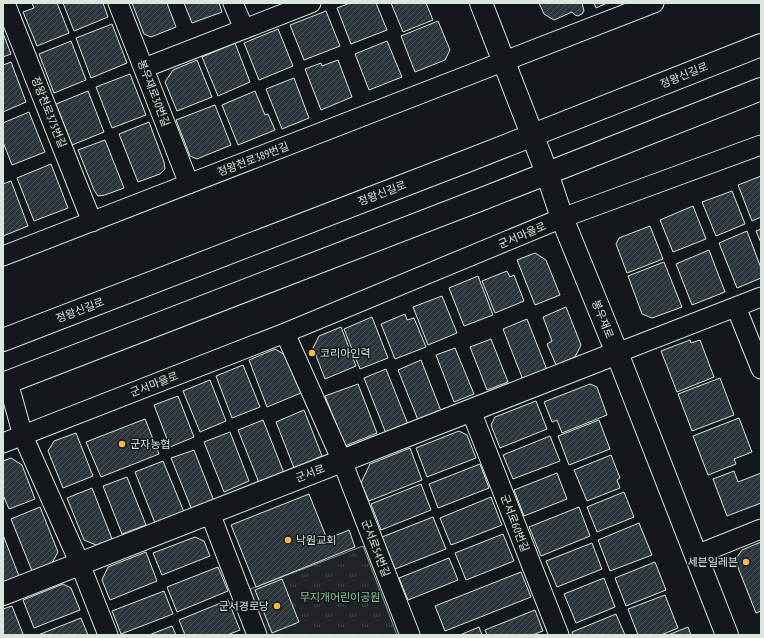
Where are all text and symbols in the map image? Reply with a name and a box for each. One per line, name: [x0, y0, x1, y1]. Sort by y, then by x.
street label: 봉우재로30번길: [135, 58, 173, 128]
street label: 정왕신길로: [658, 59, 710, 91]
street label: 정왕천로375번길: [28, 74, 70, 150]
street label: 정왕천로389번길: [215, 139, 291, 179]
street label: 정왕신길로: [356, 177, 408, 209]
street label: 군서마을로: [496, 219, 548, 251]
street label: 정왕신길로: [54, 294, 106, 326]
street label: 봉우재로: [589, 298, 617, 340]
place label: 코리아인력: [320, 346, 371, 360]
marker: 코리아인력: [307, 348, 317, 358]
street label: 군서마을로: [128, 368, 180, 400]
place label: 군자농협: [130, 437, 170, 451]
marker: 군자농협: [117, 439, 127, 449]
street label: 군서로: [293, 461, 327, 485]
street label: 군서로60번길: [498, 492, 532, 554]
street label: 군서로54번길: [359, 517, 393, 579]
place label: 낙원교회: [296, 533, 336, 547]
marker: 낙원교회: [283, 535, 293, 545]
place label: 세븐일레븐: [687, 555, 738, 569]
marker: 세븐일레븐: [741, 557, 751, 567]
park label: 무지개어린이공원: [300, 590, 380, 604]
place label: 군서경로당: [218, 599, 269, 613]
marker: 군서경로당: [272, 601, 282, 611]

